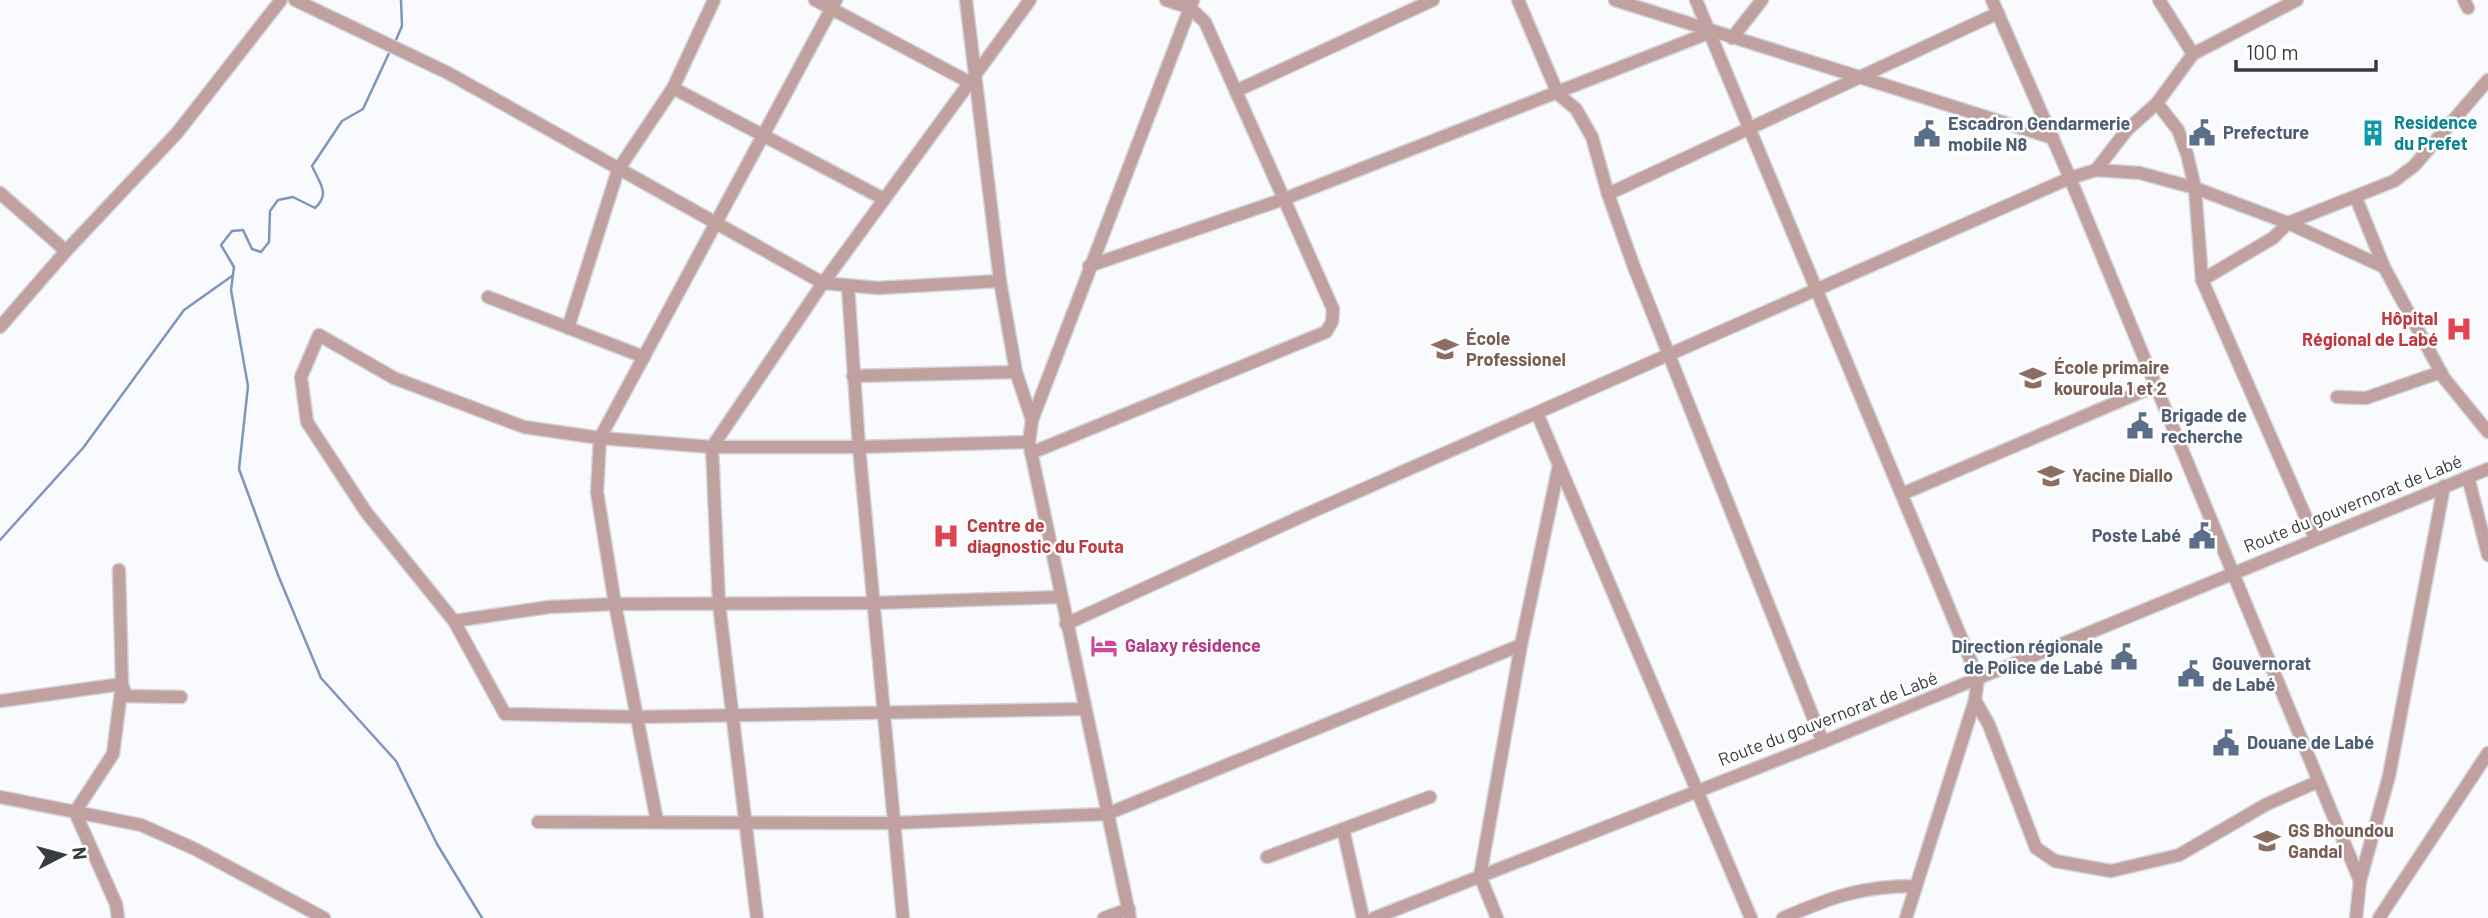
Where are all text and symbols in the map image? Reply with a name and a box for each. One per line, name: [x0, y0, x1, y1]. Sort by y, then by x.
scale bar: [2236, 28, 2376, 72]
text: 100 m: [2246, 39, 2299, 64]
place label: Residence du Prefet: [2394, 111, 2478, 154]
place label: Escadron Gendarmerie mobile N8: [1948, 112, 2131, 155]
public building icon: Prefecture: [2187, 118, 2217, 148]
building icon: Residence du Prefet: [2358, 118, 2388, 148]
public building icon: Escadron Gendarmerie mobile N8: [1912, 119, 1942, 149]
place label: Prefecture: [2223, 121, 2309, 143]
place label: Hôpital Régional de Labé: [2302, 307, 2438, 350]
hospital icon: Hôpital Régional de Labé: [2444, 314, 2474, 344]
place label: École Professionel: [1466, 327, 1566, 370]
school or university icon: École Professionel: [1430, 334, 1460, 364]
place label: École primaire kouroula 1 et 2: [2054, 356, 2169, 399]
school or university icon: École primaire kouroula 1 et 2: [2018, 363, 2048, 393]
place label: Brigade de recherche: [2161, 404, 2247, 447]
public building icon: Brigade de recherche: [2125, 411, 2155, 441]
street label: Route du gouvernorat de Labé: [2240, 449, 2465, 557]
school or university icon: Yacine Diallo: [2036, 461, 2066, 491]
place label: Yacine Diallo: [2072, 464, 2173, 486]
place label: Centre de diagnostic du Fouta: [967, 514, 1124, 557]
hospital icon: Centre de diagnostic du Fouta: [931, 521, 961, 551]
public building icon: Poste Labé: [2187, 521, 2217, 551]
place label: Poste Labé: [2092, 524, 2181, 546]
hotel icon: Galaxy résidence: [1089, 631, 1119, 661]
place label: Galaxy résidence: [1125, 634, 1261, 656]
place label: Direction régionale de Police de Labé: [1952, 635, 2103, 678]
public building icon: Direction régionale de Police de Labé: [2109, 642, 2139, 672]
place label: Gouvernorat de Labé: [2212, 652, 2311, 695]
public building icon: Gouvernorat de Labé: [2176, 659, 2206, 689]
street label: Route du gouvernorat de Labé: [1715, 666, 1941, 770]
public building icon: Douane de Labé: [2211, 728, 2241, 758]
place label: Douane de Labé: [2247, 731, 2374, 753]
place label: GS Bhoundou Gandal: [2288, 819, 2394, 862]
north arrow: [28, 820, 98, 890]
school or university icon: GS Bhoundou Gandal: [2252, 826, 2282, 856]
text: N: [68, 846, 93, 861]

